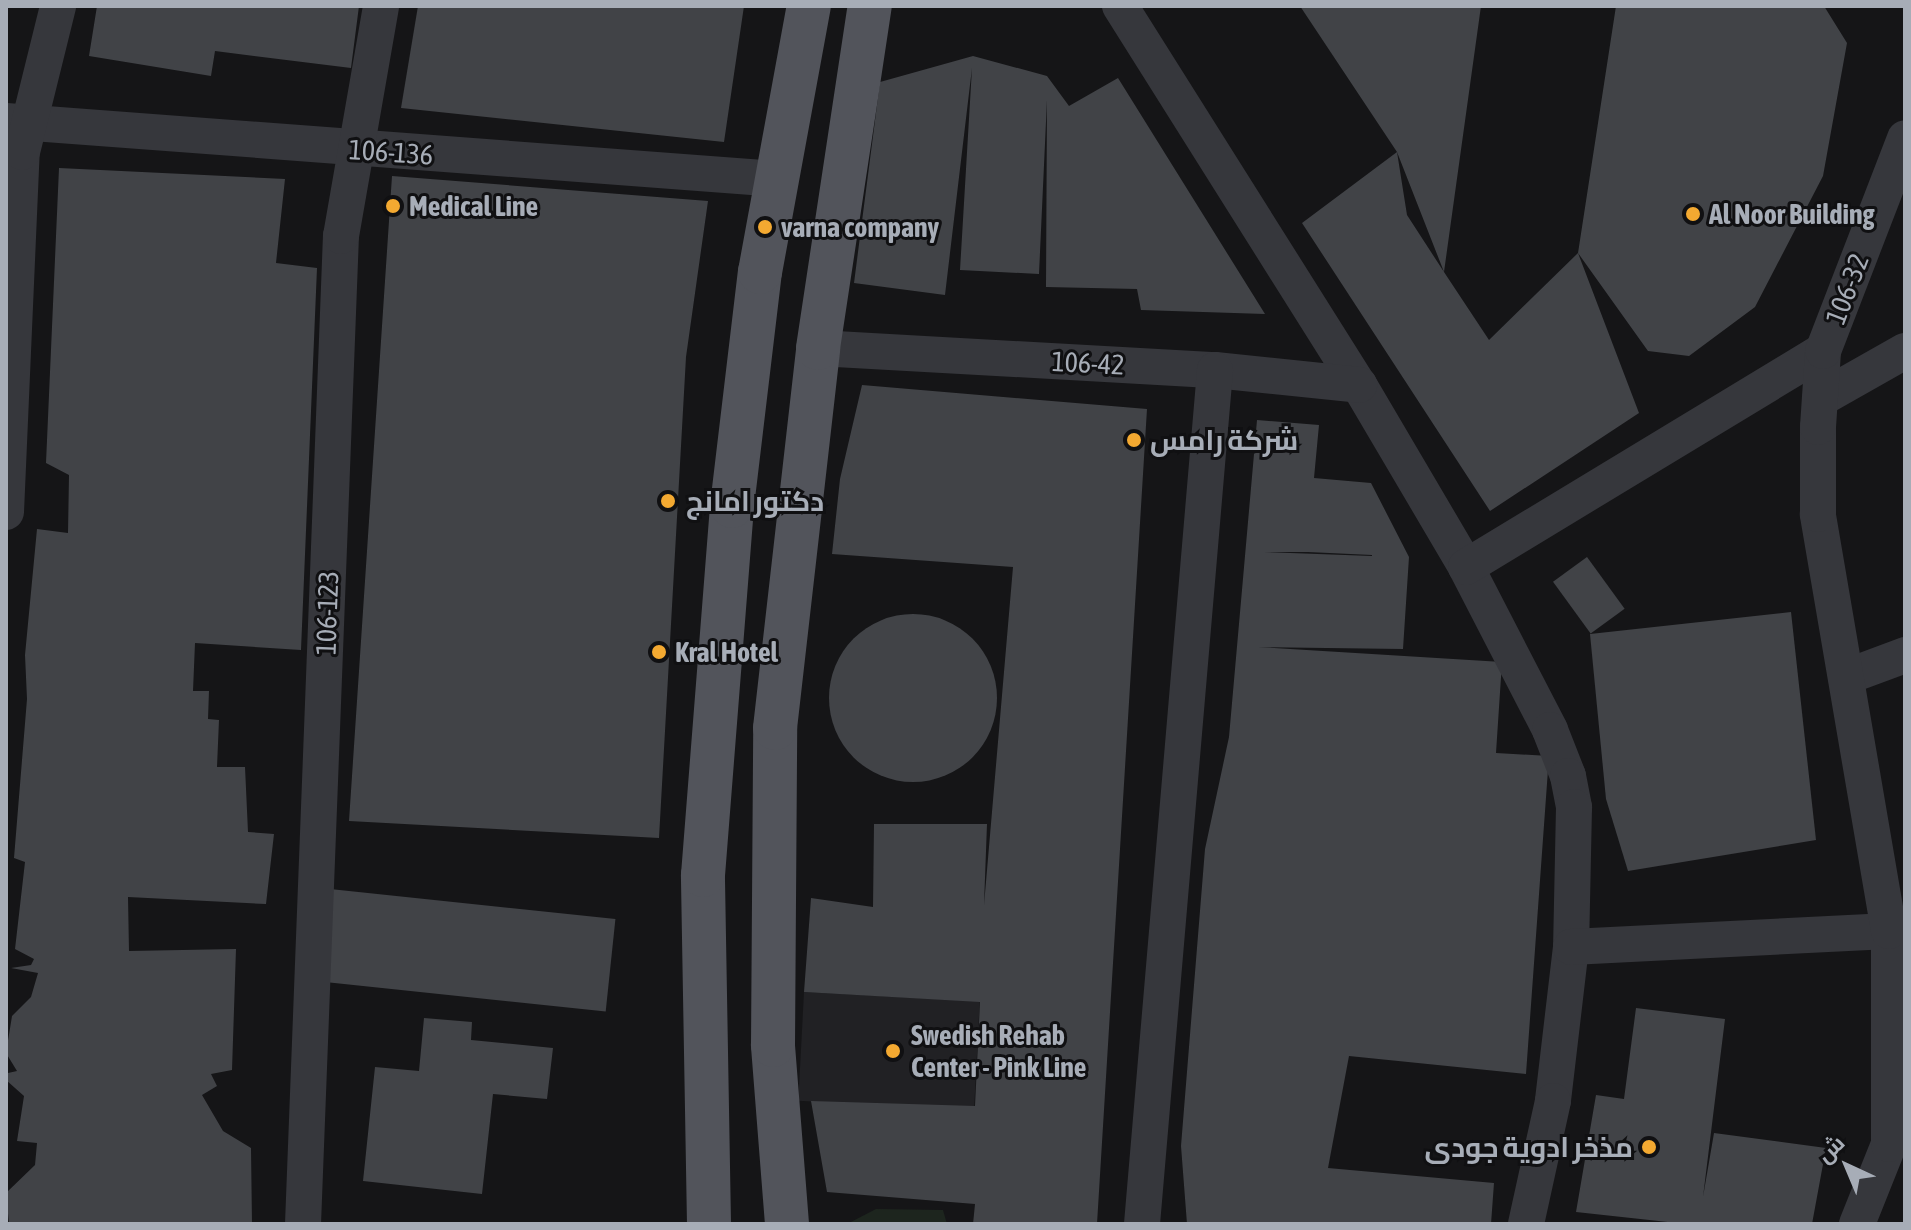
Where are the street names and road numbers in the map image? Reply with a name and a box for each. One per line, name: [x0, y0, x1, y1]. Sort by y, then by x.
street label: 106-136: [348, 132, 434, 172]
street label: 106-32: [1818, 249, 1876, 329]
street label: 106-42: [1051, 344, 1125, 382]
street label: 106-123: [309, 570, 345, 656]

